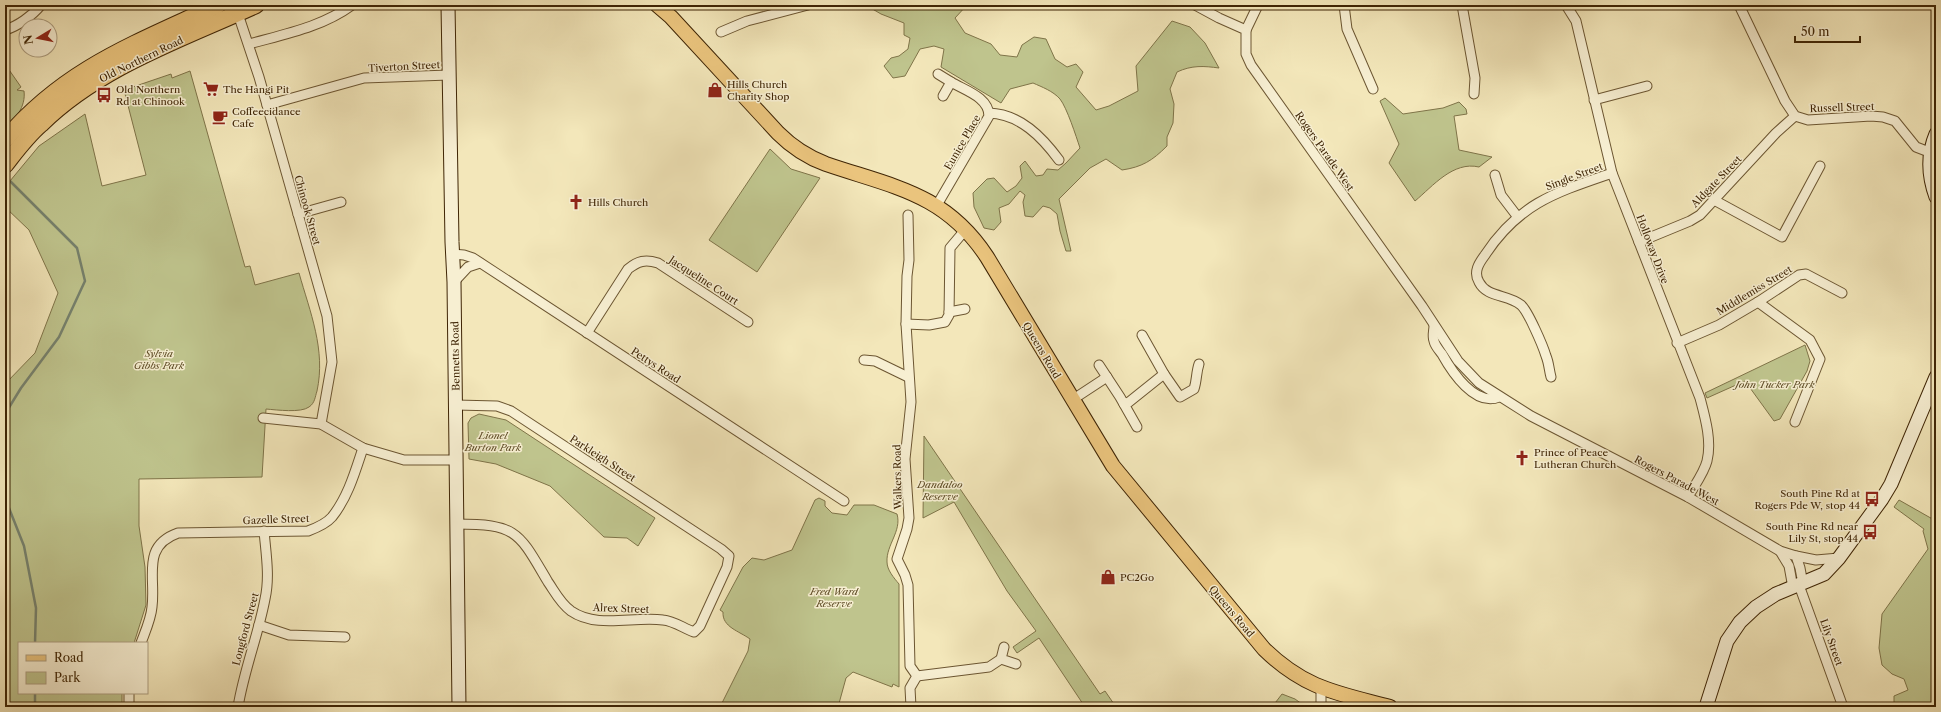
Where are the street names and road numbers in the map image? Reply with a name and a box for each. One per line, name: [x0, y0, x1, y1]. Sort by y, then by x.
street label: Old Northern Road: [97, 34, 185, 85]
street label: Tiverton Street: [368, 58, 441, 75]
street label: Russell Street: [1809, 100, 1875, 115]
street label: Rogers Parade West: [1292, 109, 1357, 194]
street label: Eunice Place: [941, 112, 984, 172]
street label: Aldgate Street: [1688, 152, 1745, 211]
street label: Single Street: [1544, 159, 1605, 193]
street label: Chinook Street: [291, 174, 324, 247]
street label: Holloway Drive: [1633, 213, 1672, 286]
street label: Jacqueline Court: [665, 252, 741, 308]
street label: Middlemiss Street: [1714, 262, 1795, 318]
street label: Queens Road: [1020, 320, 1064, 381]
street label: Bennetts Road: [448, 321, 463, 391]
street label: Pettys Road: [629, 345, 683, 386]
street label: Parkleigh Street: [567, 432, 638, 485]
street label: Walkers Road: [890, 444, 905, 511]
street label: Rogers Parade West: [1632, 453, 1722, 508]
street label: Gazelle Street: [242, 512, 310, 527]
street label: Queens Road: [1206, 583, 1257, 640]
street label: Longford Street: [230, 591, 262, 667]
street label: Alrex Street: [592, 601, 650, 616]
street label: Lily Street: [1817, 617, 1846, 668]

